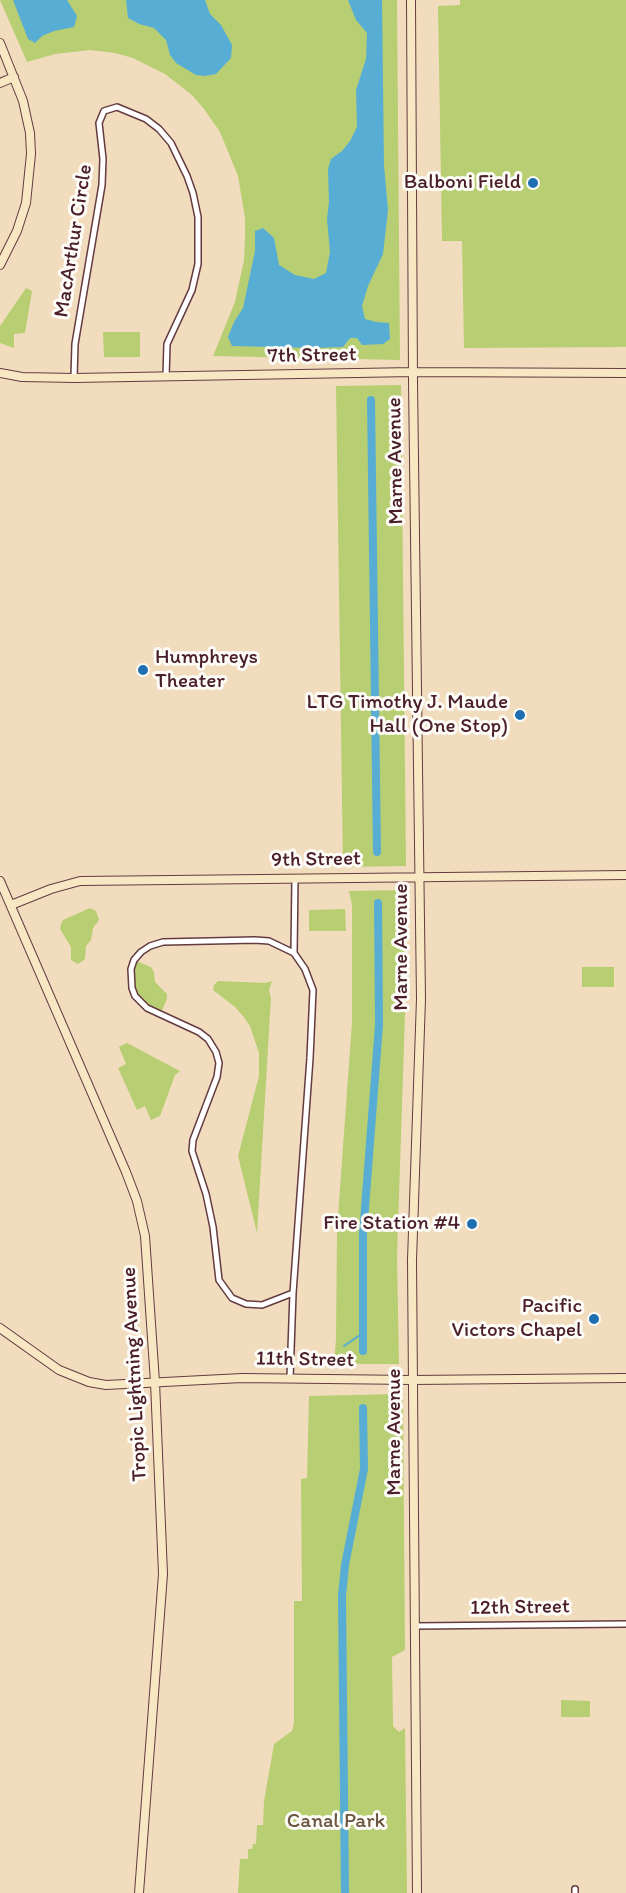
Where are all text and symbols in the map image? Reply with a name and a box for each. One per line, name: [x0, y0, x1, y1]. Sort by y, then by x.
street label: MacArthur Circle: [49, 163, 99, 319]
place label: Balboni Field: [404, 170, 521, 196]
marker: Balboni Field: [526, 176, 540, 190]
street label: 7th Street: [267, 343, 357, 369]
street label: Marne Avenue: [382, 397, 410, 525]
place label: Humphreys Theater: [155, 645, 258, 695]
marker: Humphreys Theater: [136, 663, 150, 677]
place label: LTG Timothy J. Maude Hall (One Stop): [307, 690, 508, 740]
marker: LTG Timothy J. Maude Hall (One Stop): [513, 708, 527, 722]
street label: 9th Street: [271, 847, 361, 873]
street label: Marne Avenue: [389, 883, 415, 1011]
place label: Fire Station #4: [323, 1211, 460, 1237]
marker: Fire Station #4: [465, 1217, 479, 1231]
street label: Tropic Lightning Avenue: [117, 1266, 153, 1482]
place label: Pacific Victors Chapel: [451, 1294, 582, 1344]
marker: Pacific Victors Chapel: [587, 1312, 601, 1326]
street label: 11th Street: [256, 1347, 354, 1373]
street label: Marne Avenue: [382, 1368, 408, 1496]
street label: 12th Street: [470, 1595, 570, 1621]
park label: Canal Park: [287, 1809, 385, 1835]

